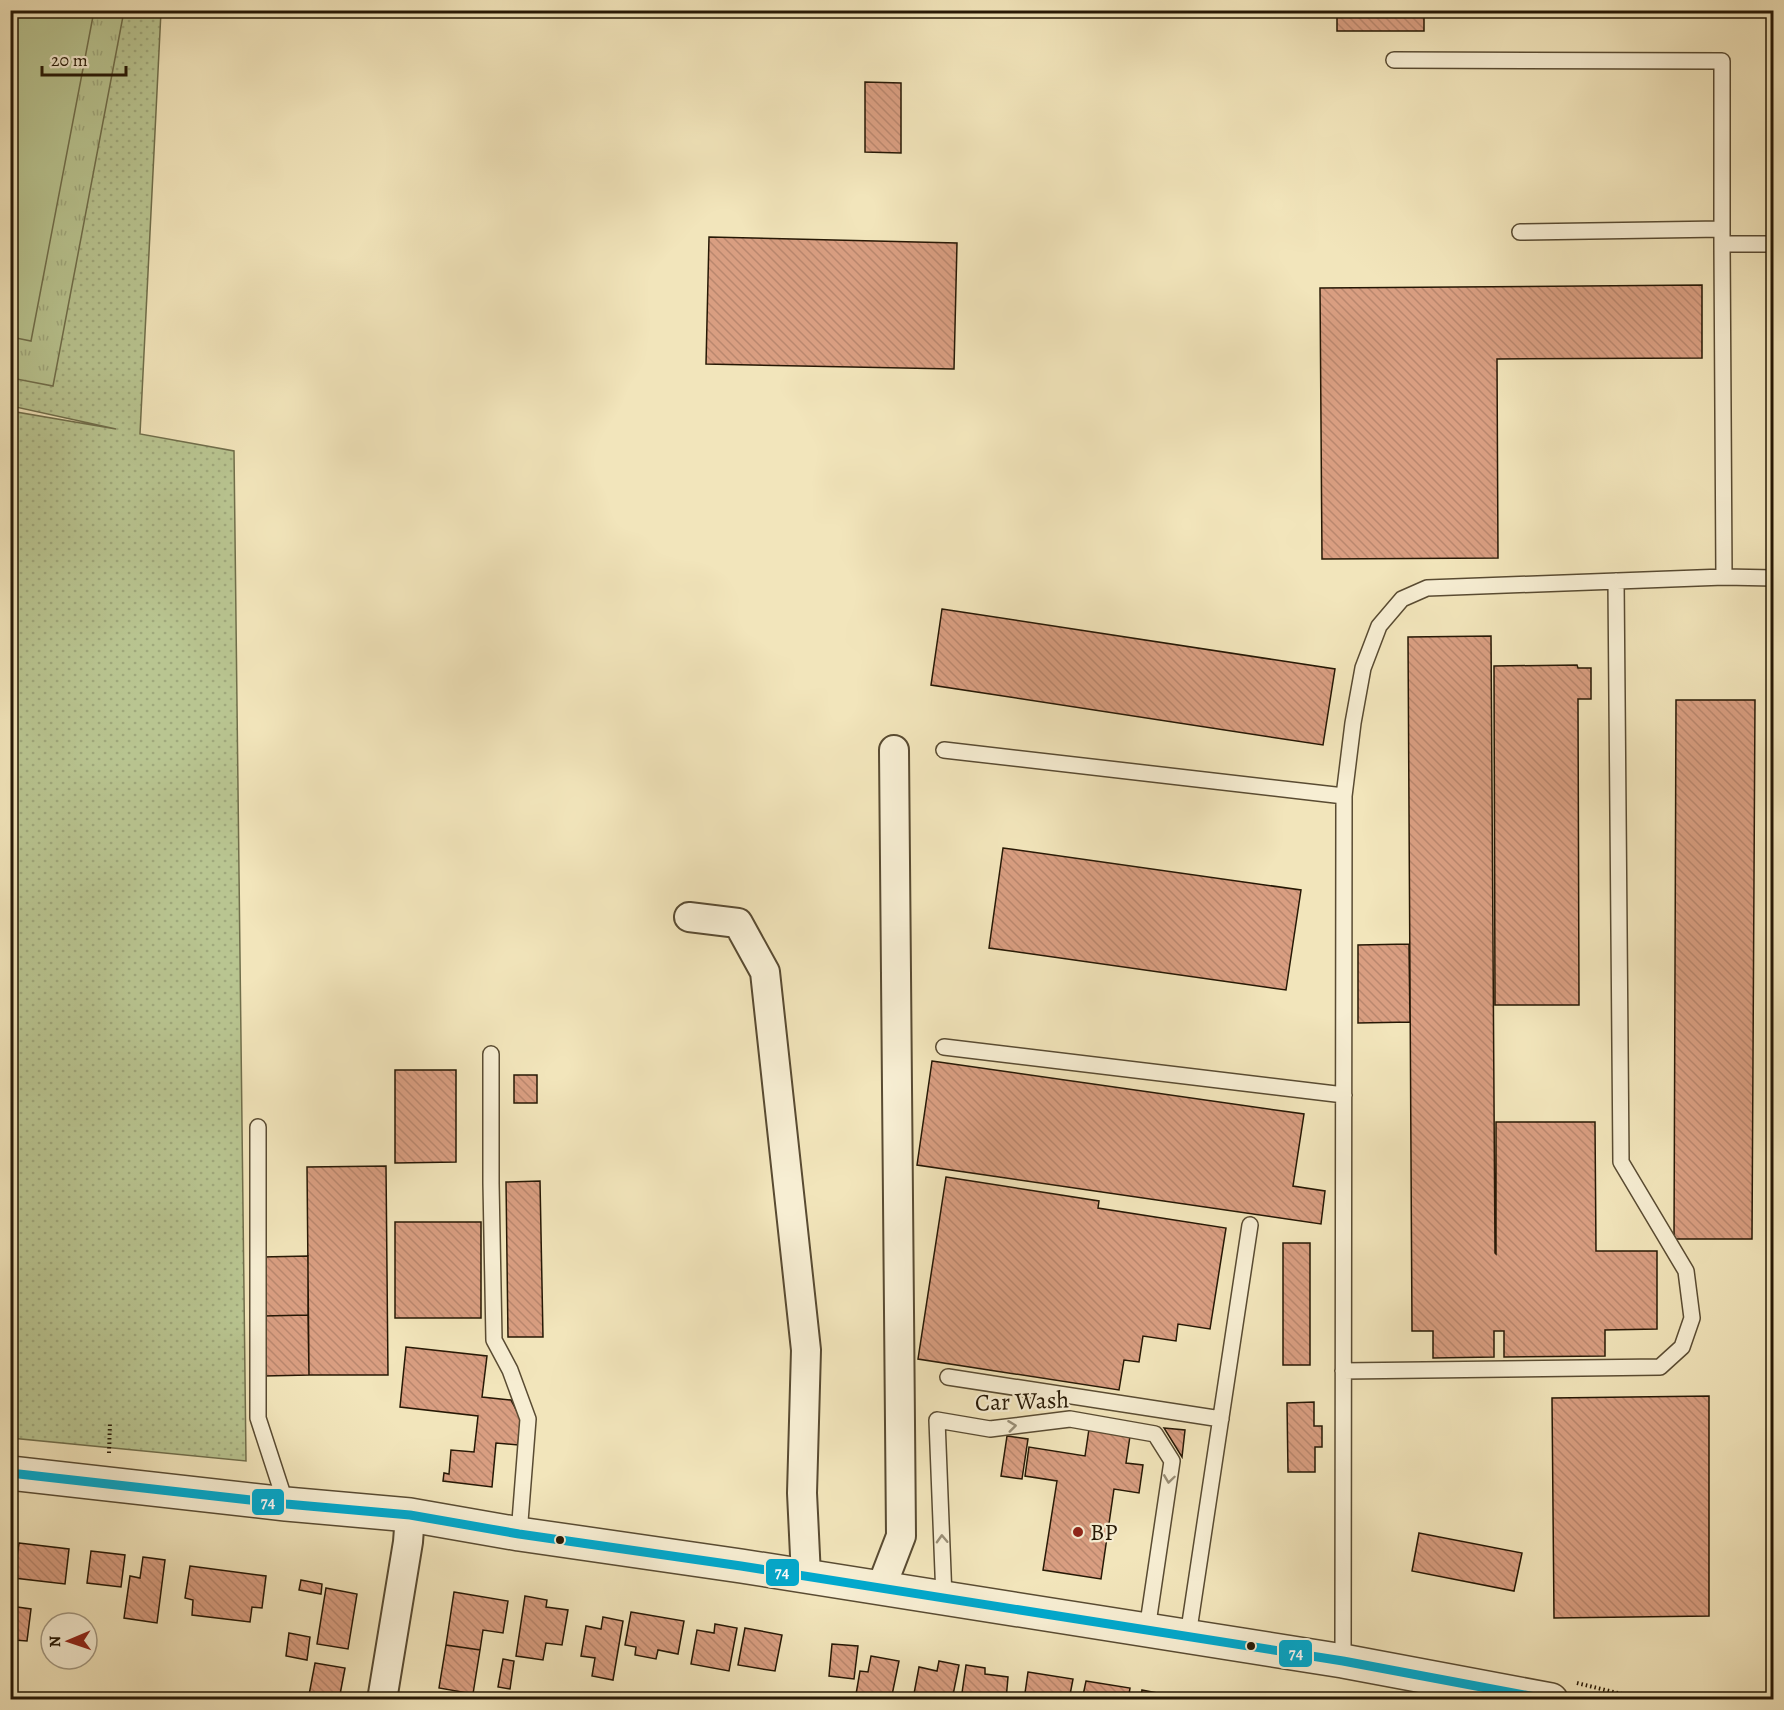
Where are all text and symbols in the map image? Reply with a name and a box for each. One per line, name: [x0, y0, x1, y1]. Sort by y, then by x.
scale bar: [42, 39, 126, 77]
text: 20 m: [51, 48, 88, 72]
street label: Car Wash: [974, 1383, 1070, 1419]
one-way arrow: [1008, 1421, 1017, 1433]
one-way arrow: [1164, 1474, 1176, 1484]
line badge: 74: [251, 1488, 285, 1516]
text: 74: [261, 1492, 276, 1514]
place label: BP: [1090, 1516, 1118, 1548]
marker: BP: [1071, 1525, 1085, 1539]
unlabelled marker: [554, 1534, 566, 1546]
one-way arrow: [935, 1535, 948, 1544]
line badge: 74: [765, 1558, 800, 1587]
text: 74: [775, 1562, 790, 1584]
north arrow: [39, 1611, 99, 1671]
text: N: [44, 1635, 66, 1648]
line badge: 74: [1278, 1639, 1313, 1668]
unlabelled marker: [1245, 1640, 1257, 1652]
text: 74: [1289, 1643, 1304, 1665]

